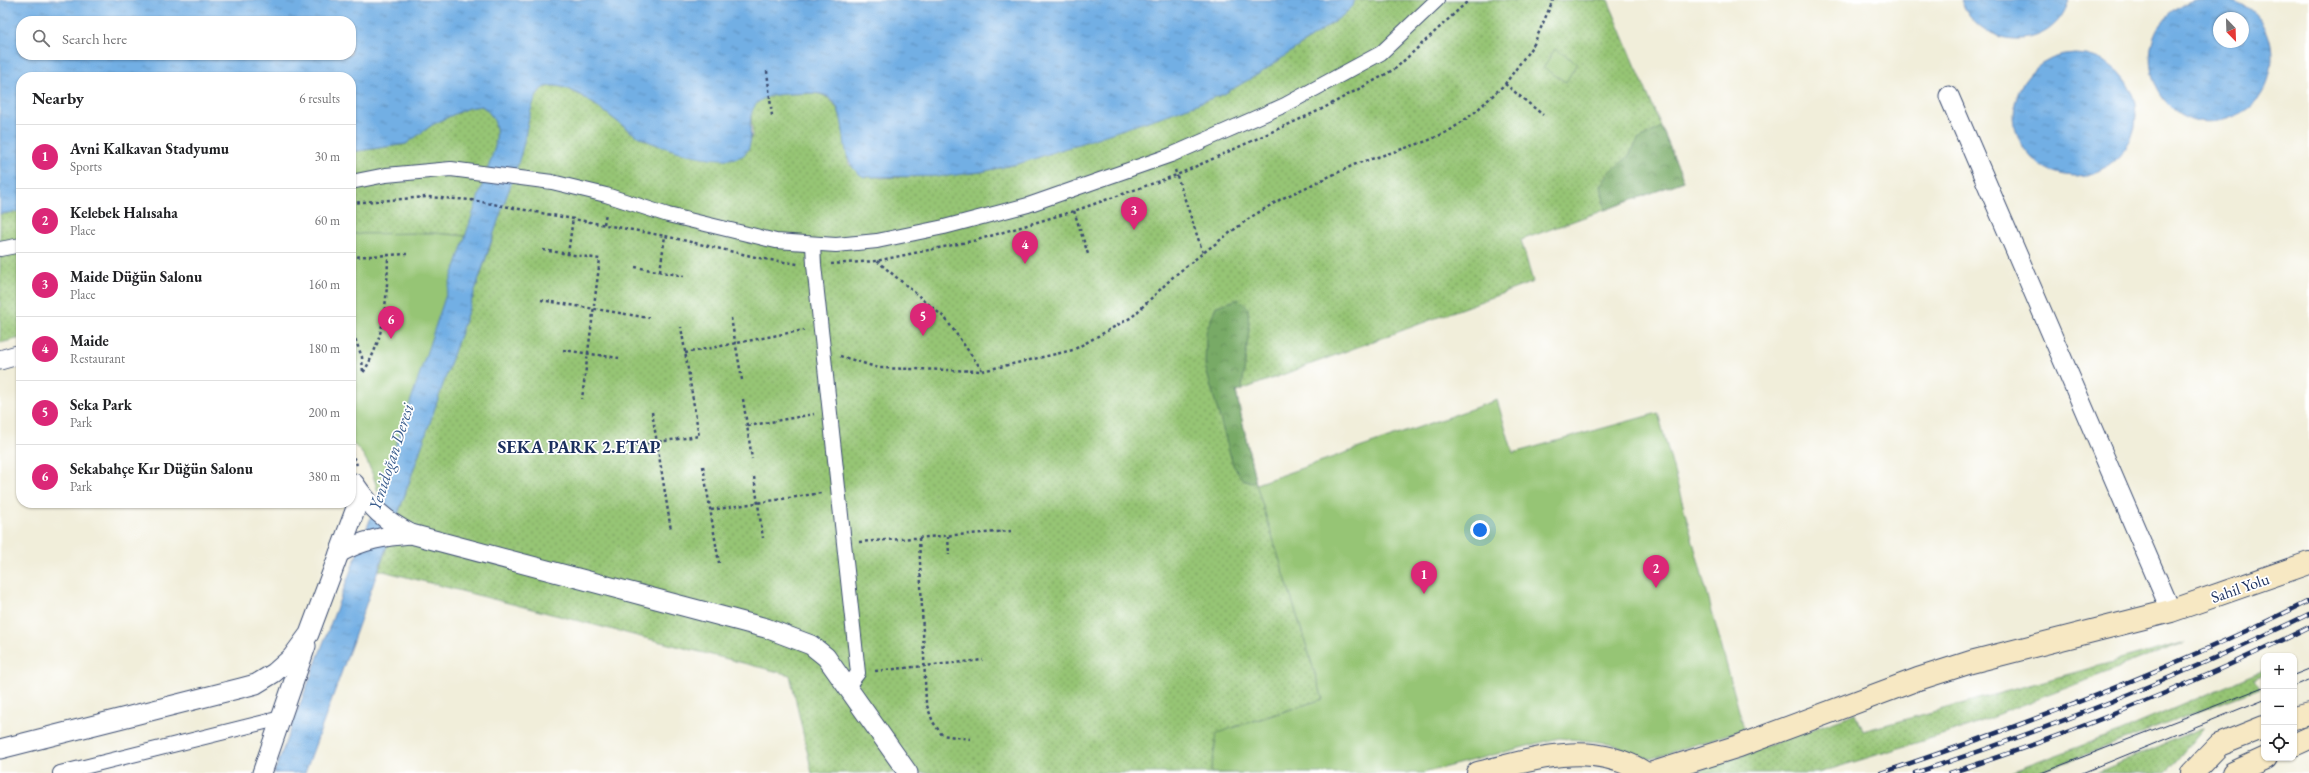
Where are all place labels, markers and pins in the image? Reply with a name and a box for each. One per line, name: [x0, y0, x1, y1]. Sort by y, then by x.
pin: 3: [1121, 197, 1147, 230]
pin: 4: [1012, 231, 1038, 264]
pin: 5: [910, 303, 936, 336]
pin: 6: [378, 306, 404, 339]
pin: 2: [1643, 555, 1669, 588]
pin: 1: [1411, 561, 1437, 594]

